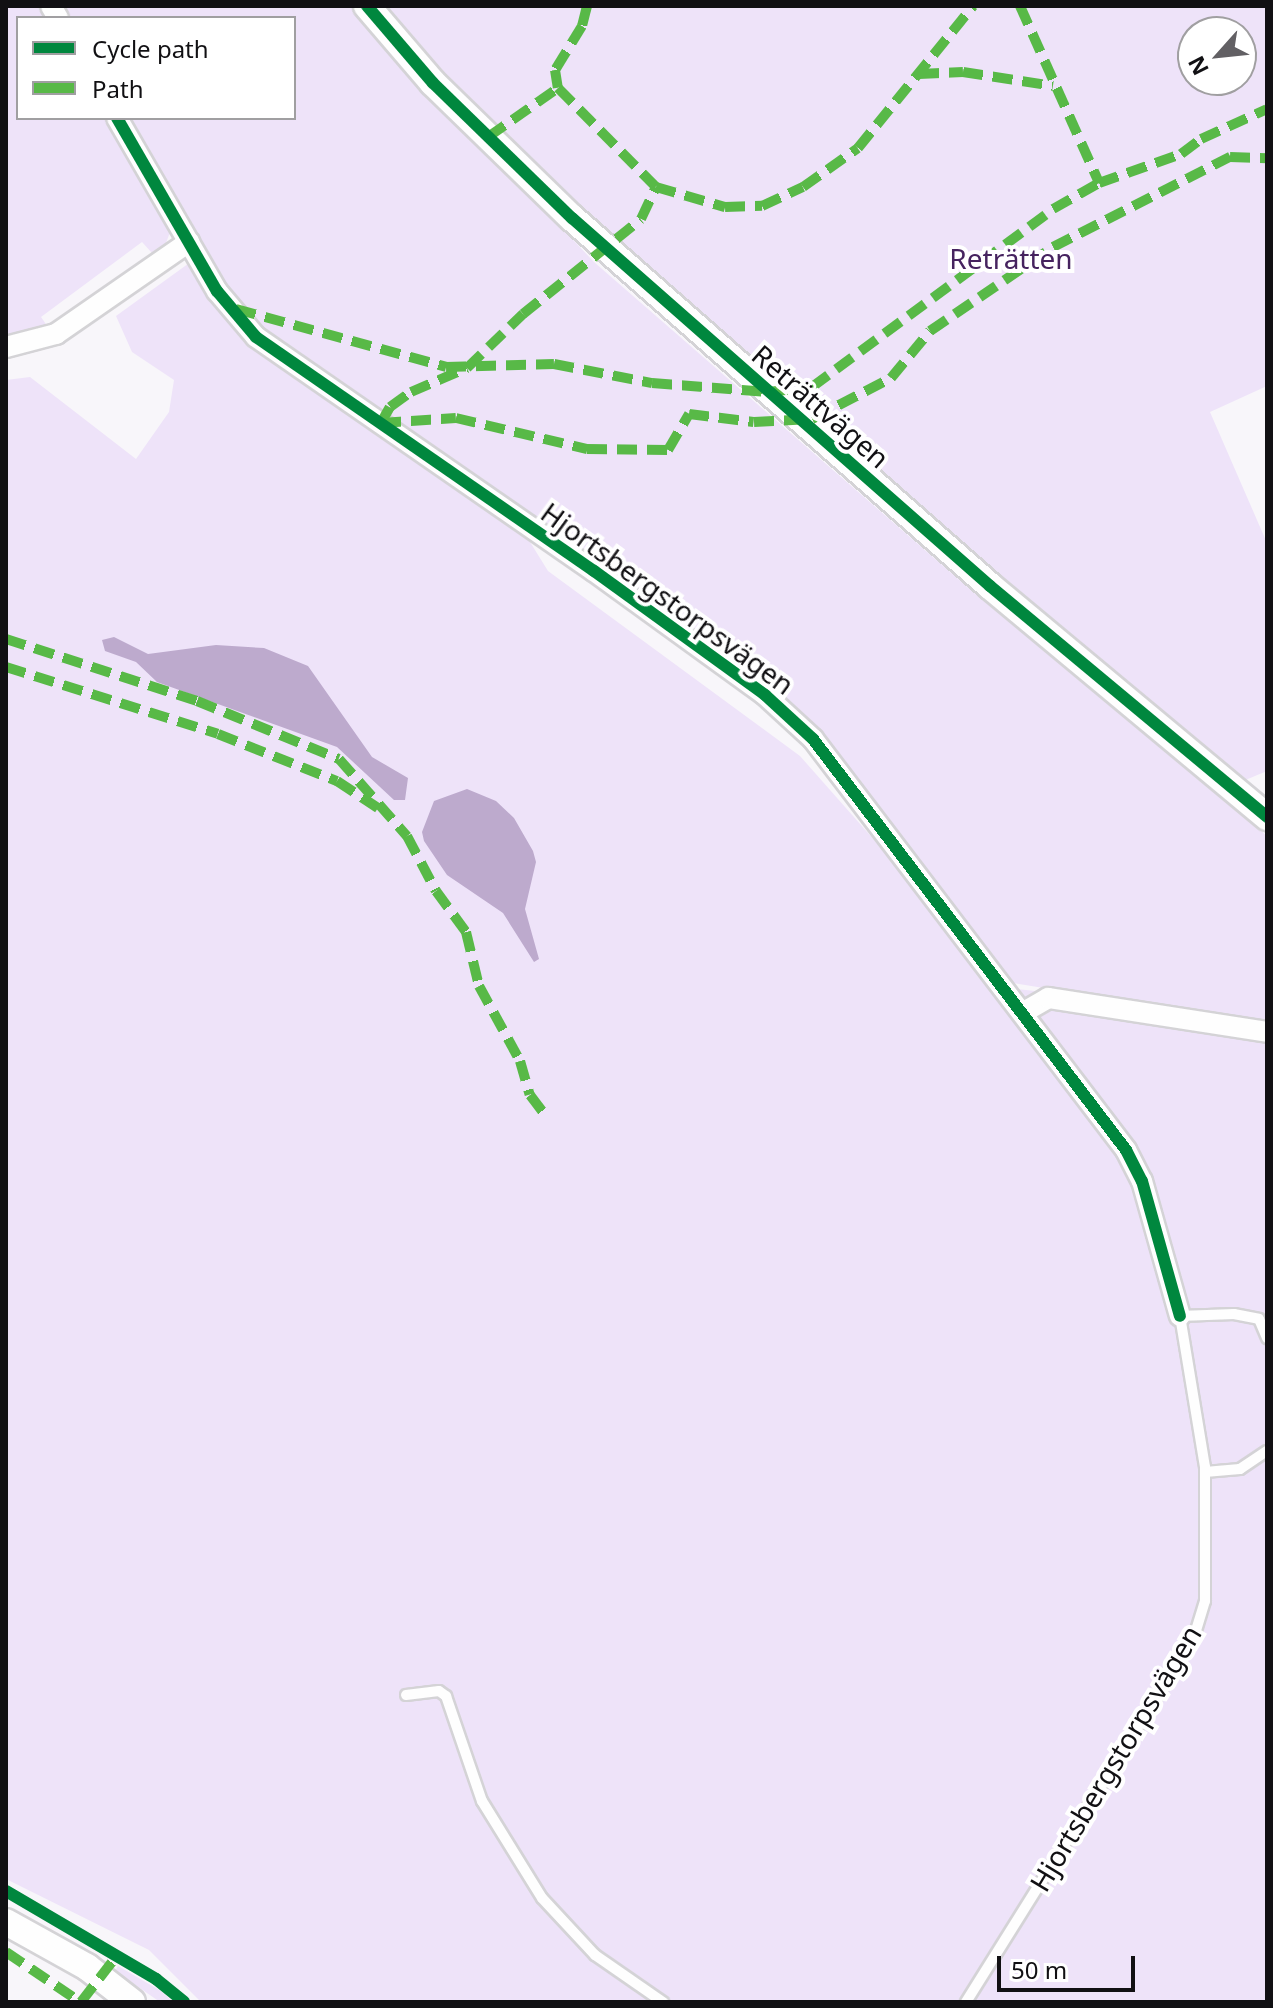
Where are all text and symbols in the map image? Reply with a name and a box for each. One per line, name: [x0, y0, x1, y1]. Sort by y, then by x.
legend: [16, 16, 296, 120]
north arrow: [1177, 16, 1257, 96]
text: Cycle path: [92, 32, 209, 65]
text: N: [1180, 51, 1215, 81]
text: Path: [92, 72, 143, 105]
park label: Reträtten: [949, 241, 1073, 275]
street label: Reträttvägen: [746, 337, 896, 475]
street label: Hjortsbergstorpsvägen: [535, 495, 801, 701]
street label: Hjortsbergstorpsvägen: [1022, 1619, 1208, 1897]
scale bar: [1001, 1940, 1139, 1990]
text: 50 m: [1011, 1953, 1067, 1986]

